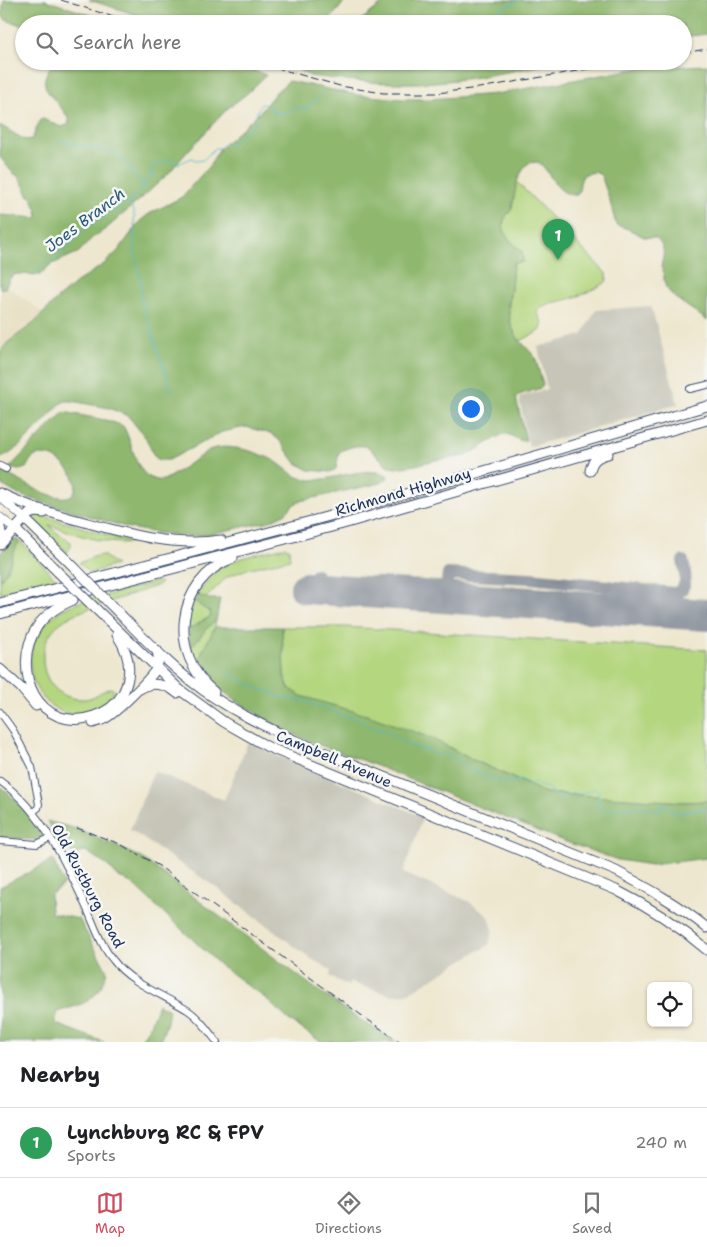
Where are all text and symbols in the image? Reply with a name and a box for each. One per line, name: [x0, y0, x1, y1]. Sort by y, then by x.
search box: [15, 15, 692, 70]
icon: search: [33, 29, 61, 57]
text: Search here: [73, 30, 182, 55]
water label: Joes Branch: [41, 183, 129, 257]
pin: 1: [542, 219, 574, 260]
your location: [458, 396, 484, 422]
street label: Richmond Highway: [333, 463, 473, 521]
street label: Campbell Avenue: [273, 726, 395, 792]
street label: Old Rustburg Road: [47, 820, 129, 952]
map controls: [647, 982, 692, 1027]
button: locate: [647, 982, 692, 1027]
text: Nearby: [20, 1061, 100, 1089]
text: Lynchburg RC & FPV: [67, 1120, 264, 1145]
text: 1: [32, 1132, 40, 1153]
text: 240 m: [635, 1132, 687, 1153]
text: Sports: [67, 1145, 116, 1166]
tab: Map: [95, 1189, 125, 1237]
tab: Directions: [315, 1189, 382, 1237]
tab: Saved: [572, 1189, 612, 1237]

